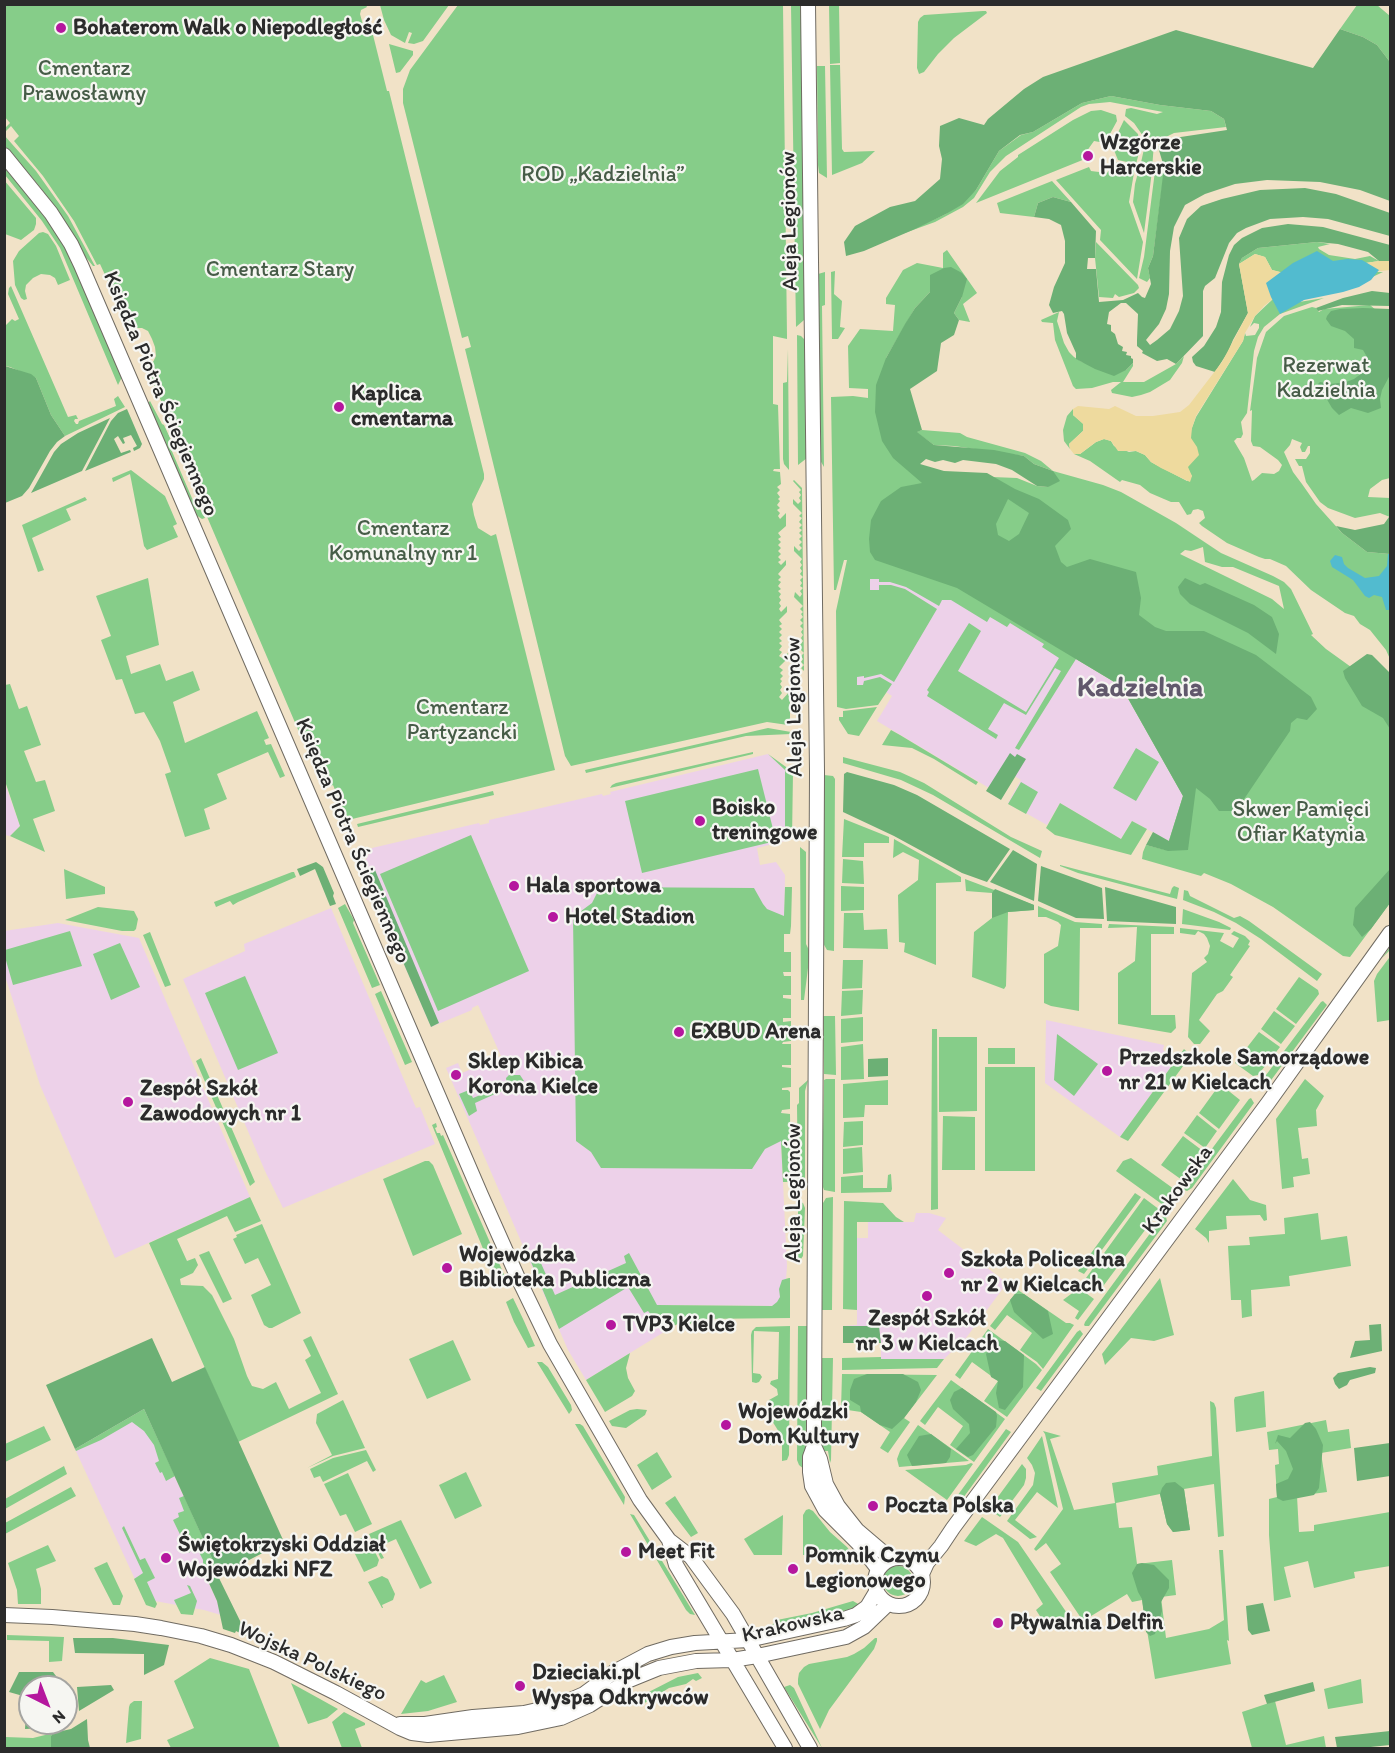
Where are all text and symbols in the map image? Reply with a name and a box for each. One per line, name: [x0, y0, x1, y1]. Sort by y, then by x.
place label: Bohaterom Walk o Niepodległość: [73, 15, 383, 41]
marker: Bohaterom Walk o Niepodległość: [54, 21, 68, 35]
park label: Cmentarz Prawosławny: [22, 56, 146, 107]
place label: Wzgórze Harcerskie: [1100, 130, 1202, 182]
marker: Wzgórze Harcerskie: [1081, 149, 1095, 163]
street label: Aleja Legionów: [776, 151, 804, 291]
park label: ROD „Kadzielnia”: [521, 162, 685, 188]
park label: Cmentarz Stary: [206, 257, 354, 283]
street label: Księdza Piotra Ściegiennego: [96, 267, 224, 521]
park label: Rezerwat Kadzielnia: [1276, 353, 1376, 404]
place label: Kaplica cmentarna: [351, 381, 453, 433]
marker: Kaplica cmentarna: [332, 400, 346, 414]
park label: Cmentarz Komunalny nr 1: [329, 516, 477, 568]
street label: Aleja Legionów: [781, 637, 809, 777]
district label: Kadzielnia: [1077, 672, 1203, 706]
park label: Cmentarz Partyzancki: [407, 695, 517, 746]
street label: Księdza Piotra Ściegiennego: [288, 714, 416, 968]
place label: Boisko treningowe: [712, 795, 817, 846]
park label: Skwer Pamięci Ofiar Katynia: [1233, 797, 1369, 848]
marker: Boisko treningowe: [693, 814, 707, 828]
place label: Hala sportowa: [526, 873, 661, 899]
marker: Hala sportowa: [507, 879, 521, 893]
place label: Hotel Stadion: [565, 904, 694, 930]
marker: Hotel Stadion: [546, 910, 560, 924]
place label: EXBUD Arena: [691, 1019, 821, 1045]
marker: EXBUD Arena: [672, 1025, 686, 1039]
place label: Przedszkole Samorządowe nr 21 w Kielcach: [1119, 1045, 1369, 1096]
place label: Sklep Kibica Korona Kielce: [468, 1049, 598, 1100]
marker: Przedszkole Samorządowe nr 21 w Kielcach: [1100, 1064, 1114, 1078]
marker: Sklep Kibica Korona Kielce: [449, 1068, 463, 1082]
place label: Zespół Szkół Zawodowych nr 1: [140, 1076, 301, 1128]
marker: Zespół Szkół Zawodowych nr 1: [121, 1095, 135, 1109]
street label: Aleja Legionów: [781, 1123, 807, 1263]
street label: Krakowska: [1137, 1140, 1219, 1240]
place label: Wojewódzka Biblioteka Publiczna: [459, 1242, 651, 1294]
place label: Szkoła Policealna nr 2 w Kielcach: [961, 1247, 1125, 1298]
marker: Wojewódzka Biblioteka Publiczna: [440, 1261, 454, 1275]
marker: Szkoła Policealna nr 2 w Kielcach: [942, 1266, 956, 1280]
marker: Zespół Szkół nr 3 w Kielcach: [920, 1289, 934, 1303]
place label: Zespół Szkół nr 3 w Kielcach: [856, 1306, 998, 1358]
place label: TVP3 Kielce: [623, 1312, 735, 1338]
marker: TVP3 Kielce: [604, 1318, 618, 1332]
place label: Wojewódzki Dom Kultury: [738, 1399, 859, 1450]
marker: Wojewódzki Dom Kultury: [719, 1418, 733, 1432]
place label: Poczta Polska: [885, 1493, 1014, 1519]
marker: Poczta Polska: [866, 1499, 880, 1513]
place label: Świętokrzyski Oddział Wojewódzki NFZ: [178, 1532, 386, 1584]
place label: Meet Fit: [638, 1539, 715, 1565]
place label: Pomnik Czynu Legionowego: [805, 1543, 940, 1594]
marker: Meet Fit: [619, 1545, 633, 1559]
marker: Świętokrzyski Oddział Wojewódzki NFZ: [159, 1551, 173, 1565]
marker: Pomnik Czynu Legionowego: [786, 1562, 800, 1576]
street label: Krakowska: [739, 1600, 847, 1650]
place label: Pływalnia Delfin: [1010, 1610, 1163, 1636]
street label: Wojska Polskiego: [233, 1616, 391, 1708]
marker: Pływalnia Delfin: [991, 1616, 1005, 1630]
place label: Dzieciaki.pl Wyspa Odkrywców: [532, 1660, 708, 1712]
north arrow: [18, 1675, 78, 1735]
marker: Dzieciaki.pl Wyspa Odkrywców: [513, 1679, 527, 1693]
text: N: [49, 1707, 69, 1728]

